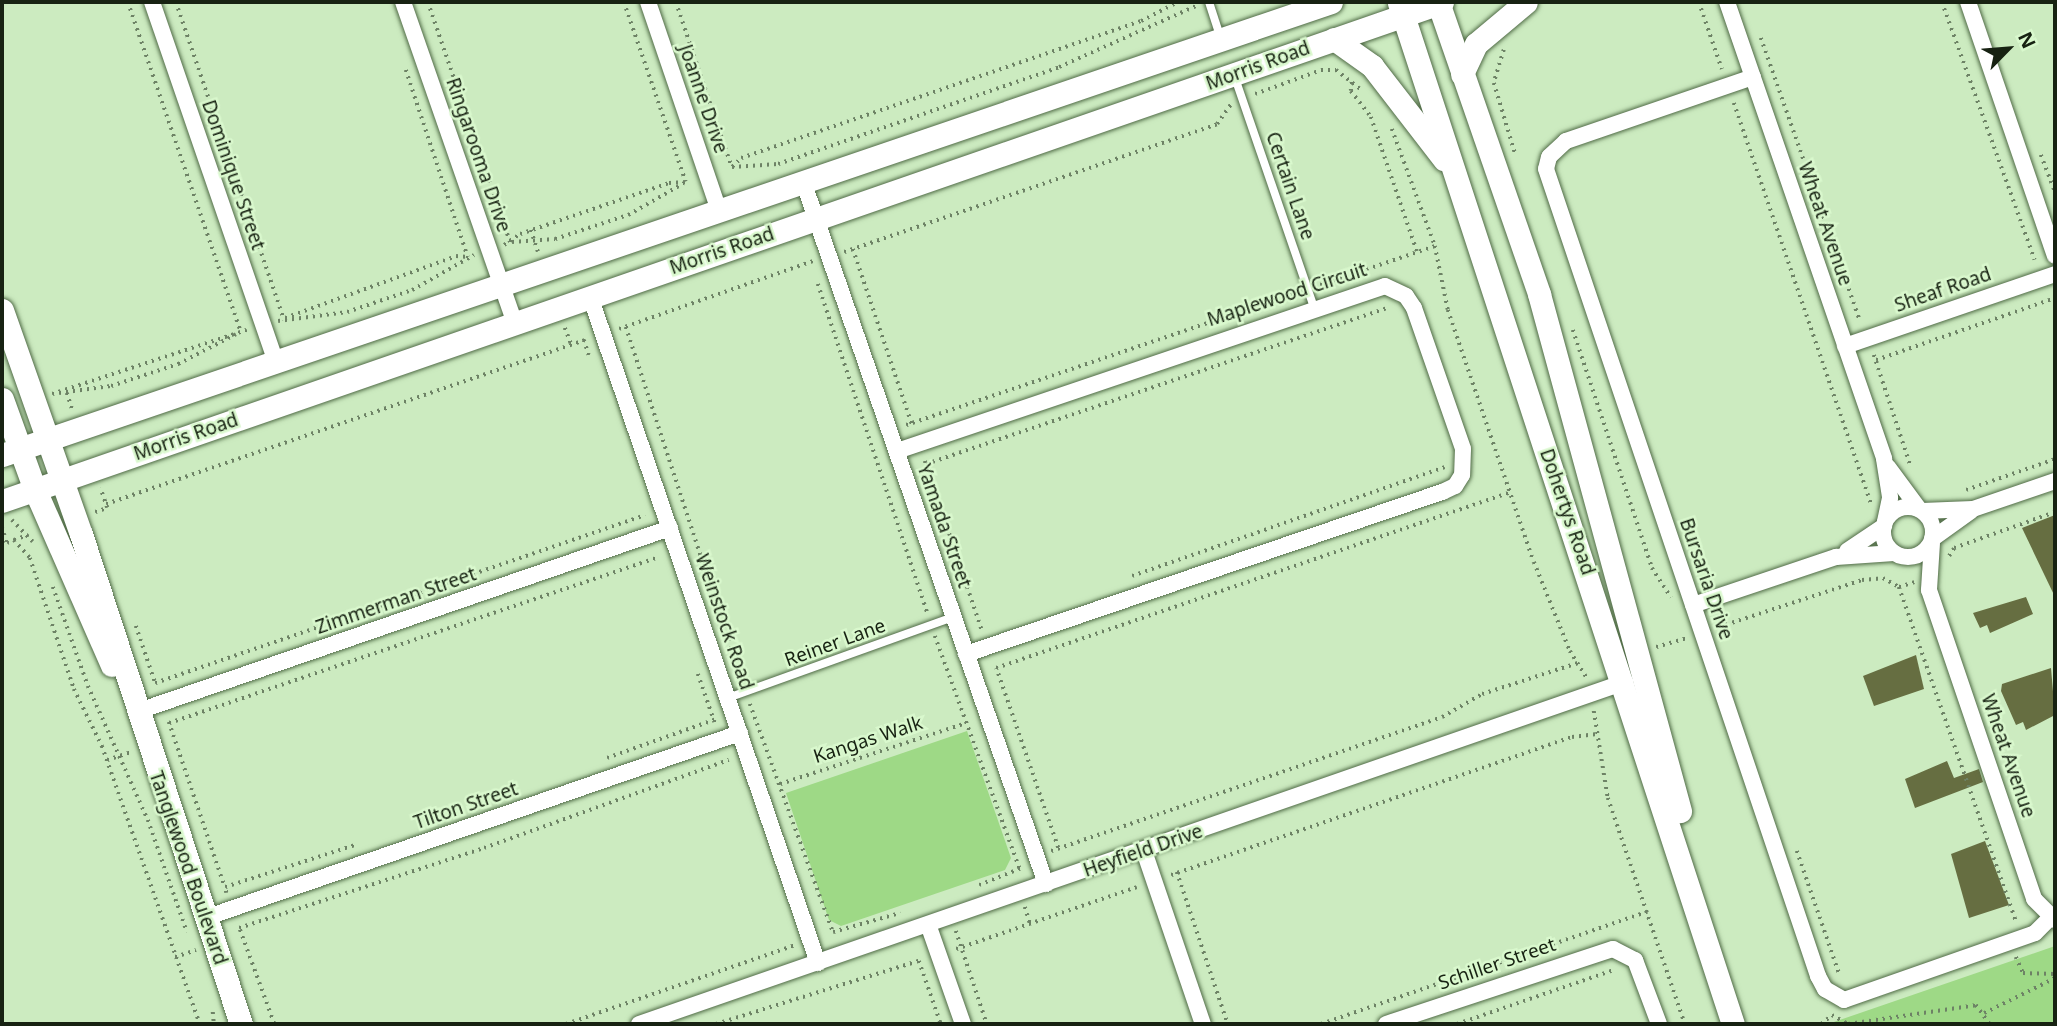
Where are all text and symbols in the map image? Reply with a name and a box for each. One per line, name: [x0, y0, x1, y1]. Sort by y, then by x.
north arrow: [1973, 14, 2043, 84]
text: N: [2012, 28, 2042, 53]
street label: Morris Road: [1203, 37, 1313, 95]
street label: Joanne Drive: [674, 42, 732, 156]
street label: Ringarooma Drive: [441, 75, 515, 235]
street label: Dominique Street: [197, 97, 269, 253]
street label: Certain Lane: [1261, 129, 1319, 243]
street label: Wheat Avenue: [1793, 159, 1857, 289]
street label: Morris Road: [667, 222, 777, 280]
street label: Maplewood Circuit: [1204, 258, 1370, 332]
street label: Sheaf Road: [1892, 263, 1994, 317]
street label: Morris Road: [131, 408, 241, 466]
street label: Dohertys Road: [1535, 446, 1599, 578]
street label: Yamada Street: [912, 461, 976, 591]
street label: Bursaria Drive: [1675, 515, 1737, 643]
street label: Weinstock Road: [690, 551, 758, 693]
street label: Zimmerman Street: [313, 563, 479, 639]
street label: Reiner Lane: [781, 614, 889, 672]
street label: Wheat Avenue: [1976, 691, 2040, 821]
street label: Kangas Walk: [810, 712, 926, 768]
street label: Tanglewood Boulevard: [144, 768, 232, 968]
street label: Tilton Street: [411, 778, 521, 834]
street label: Heyfield Drive: [1080, 820, 1206, 882]
street label: Schiller Street: [1435, 933, 1559, 995]

